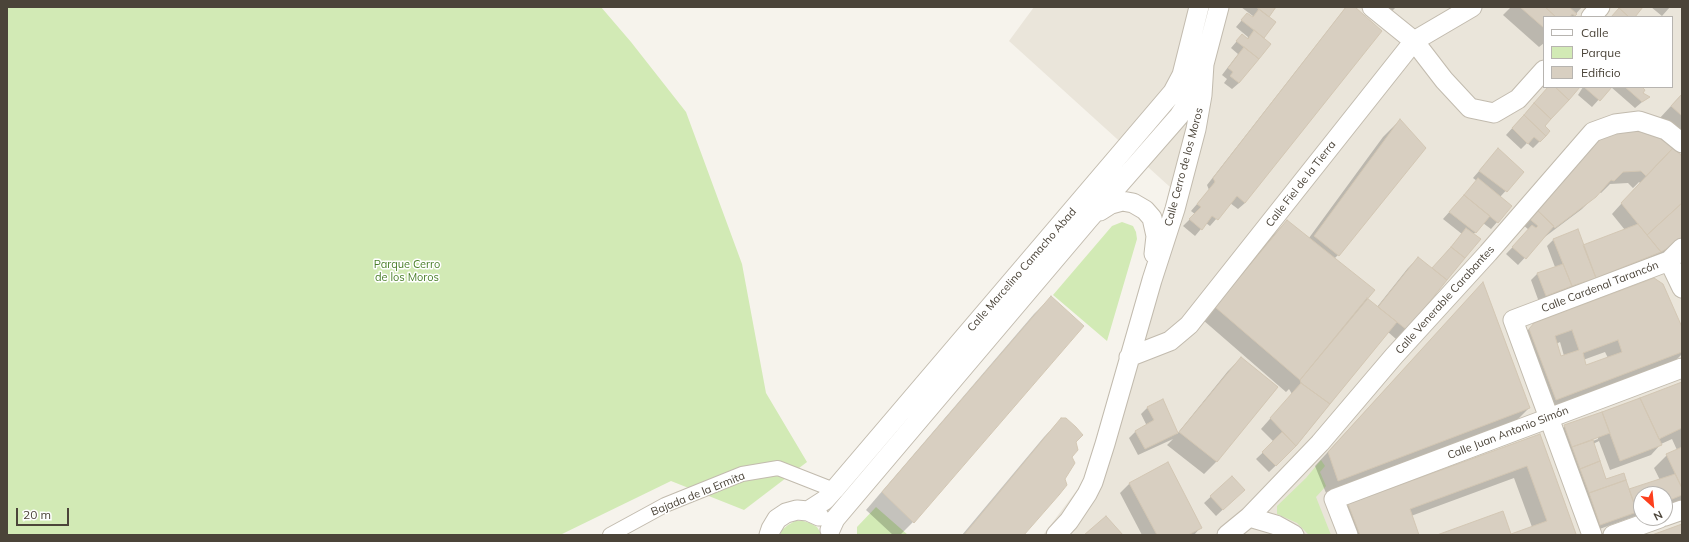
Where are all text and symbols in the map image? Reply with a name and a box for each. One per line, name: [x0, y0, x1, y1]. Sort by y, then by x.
legend: [1543, 16, 1673, 88]
text: Calle: [1581, 25, 1608, 40]
text: Parque: [1581, 45, 1621, 60]
text: Edificio: [1581, 65, 1621, 80]
street label: Calle Cerro de los Moros: [1162, 106, 1206, 228]
street label: Calle Fiel de la Tierra: [1263, 138, 1339, 230]
street label: Calle Marcelino Camacho Abad: [965, 206, 1079, 334]
street label: Calle Venerable Carabantes: [1393, 243, 1497, 357]
park label: Parque Cerro de los Moros: [374, 258, 440, 284]
street label: Calle Cardenal Tarancón: [1540, 259, 1660, 315]
street label: Calle Juan Antonio Simón: [1446, 404, 1570, 462]
street label: Bajada de la Ermita: [649, 469, 747, 519]
north arrow: [1633, 486, 1673, 526]
scale bar: [18, 500, 71, 526]
text: 20 m: [23, 507, 51, 522]
text: N: [1651, 508, 1665, 524]

